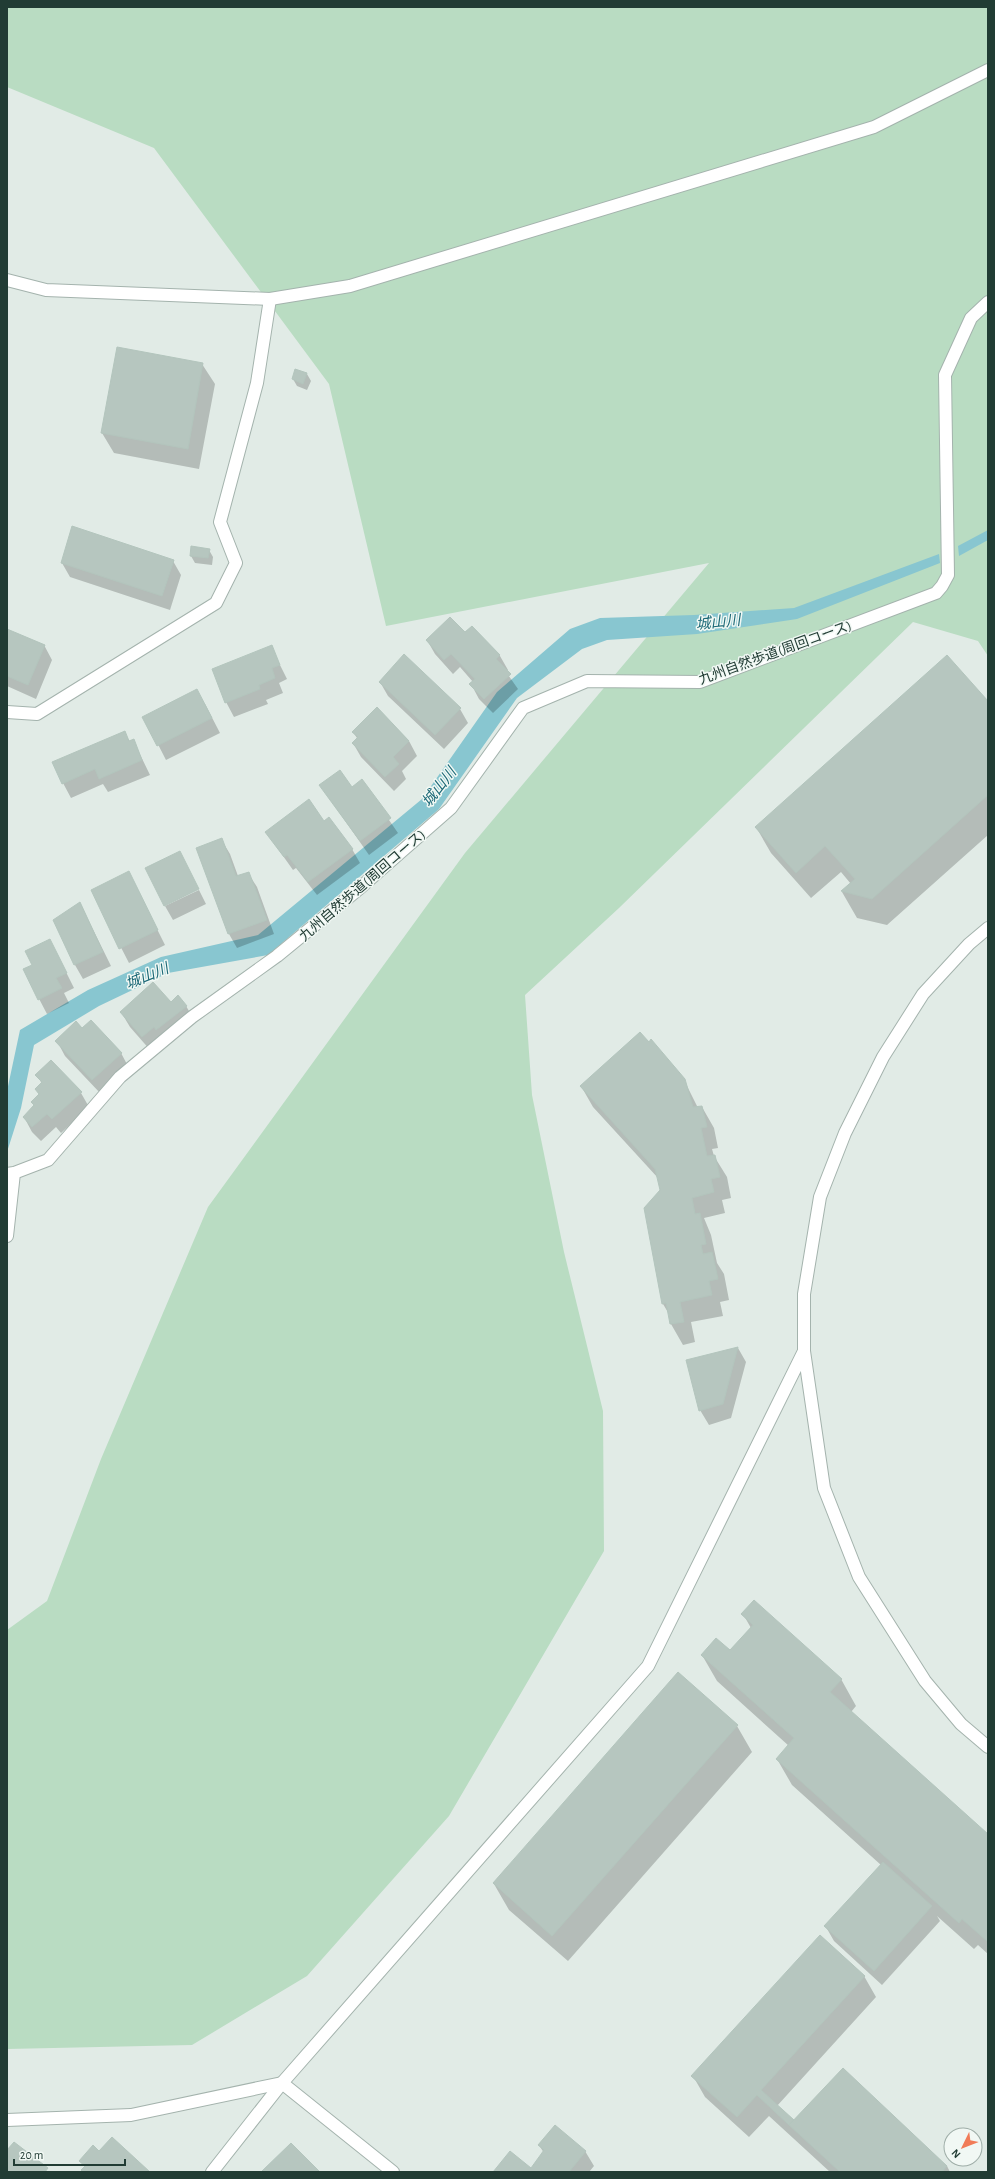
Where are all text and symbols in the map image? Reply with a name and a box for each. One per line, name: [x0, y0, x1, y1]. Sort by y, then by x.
water label: 城山川: [695, 611, 743, 632]
street label: 九州自然歩道(周回コース): [696, 617, 854, 687]
water label: 城山川: [419, 763, 460, 810]
street label: 九州自然歩道(周回コース): [296, 826, 428, 944]
water label: 城山川: [123, 959, 173, 992]
north arrow: [943, 2127, 983, 2167]
scale bar: [14, 2141, 125, 2167]
text: N: [949, 2147, 963, 2160]
text: 20 m: [20, 2149, 43, 2161]

